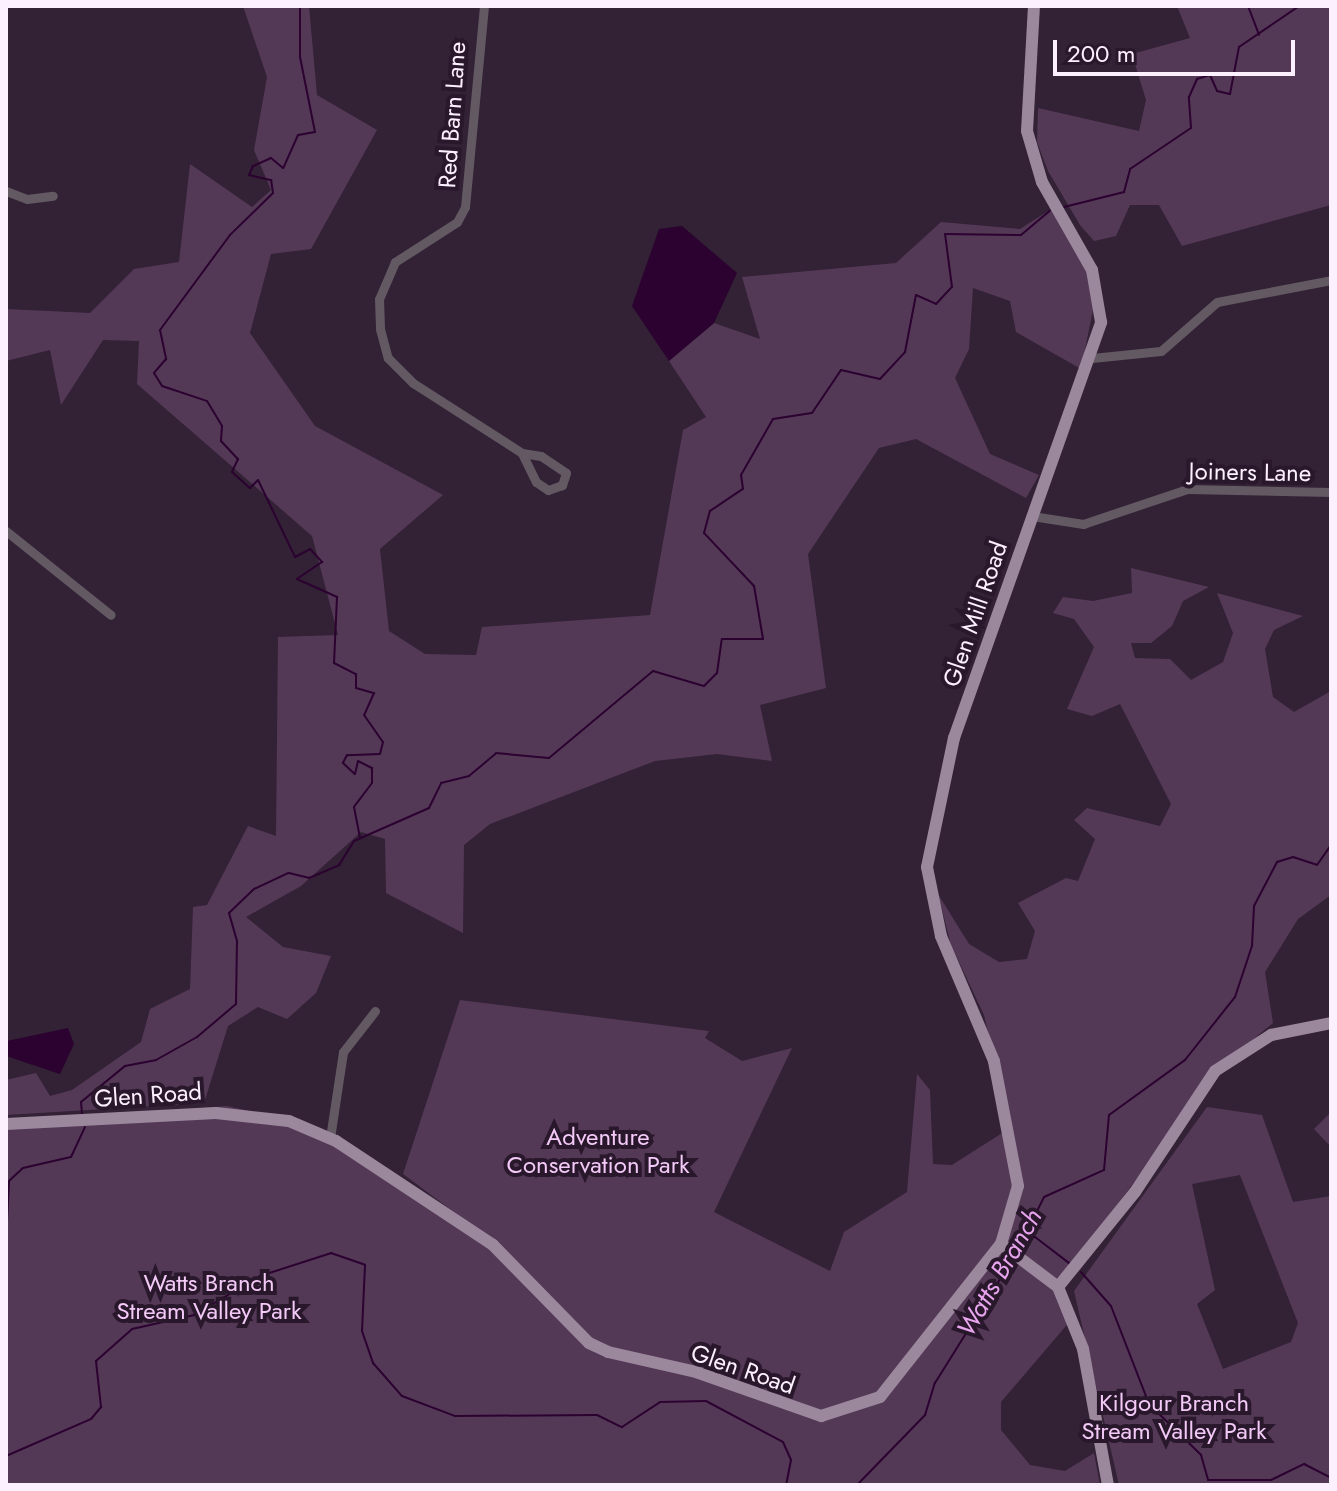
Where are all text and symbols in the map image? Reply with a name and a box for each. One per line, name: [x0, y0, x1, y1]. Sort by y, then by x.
scale bar: [1057, 24, 1299, 74]
text: 200 m: [1067, 36, 1135, 71]
street label: Red Barn Lane: [433, 41, 471, 189]
street label: Joiners Lane: [1189, 457, 1311, 487]
street label: Glen Mill Road: [937, 537, 1013, 691]
street label: Glen Road: [93, 1077, 203, 1113]
park label: Adventure Conservation Park: [507, 1123, 689, 1179]
water label: Watts Branch: [951, 1203, 1049, 1343]
park label: Watts Branch Stream Valley Park: [116, 1269, 302, 1325]
street label: Glen Road: [687, 1338, 799, 1400]
park label: Kilgour Branch Stream Valley Park: [1081, 1389, 1267, 1445]

